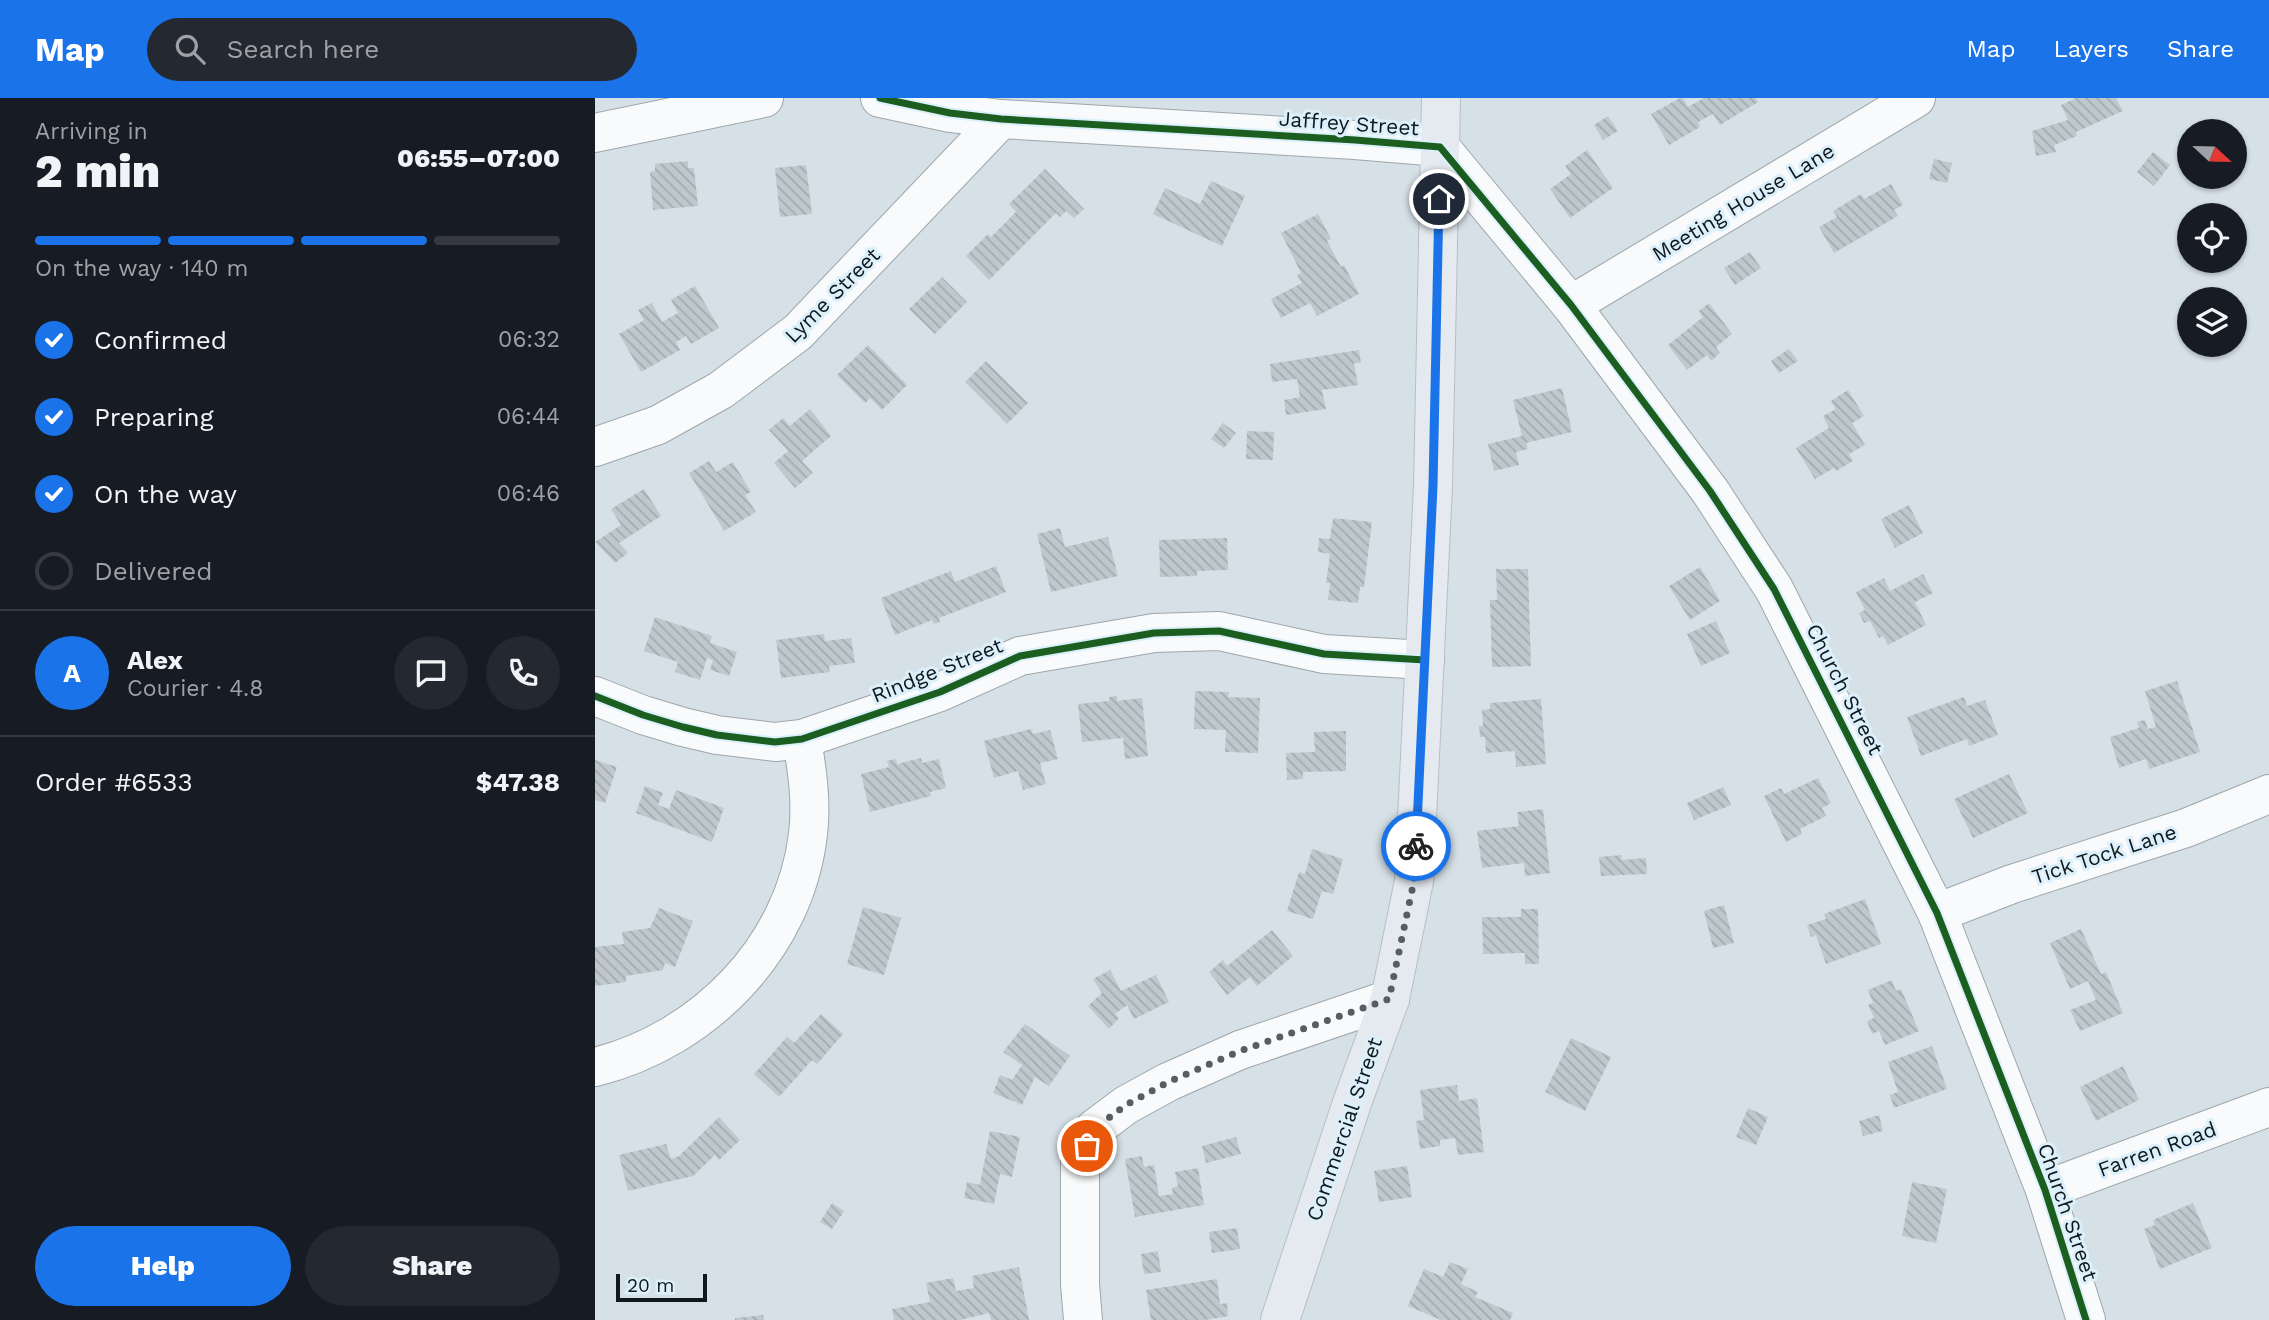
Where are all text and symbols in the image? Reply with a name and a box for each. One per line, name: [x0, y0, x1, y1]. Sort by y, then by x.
search box: [147, 18, 637, 81]
text: Map: [35, 30, 105, 69]
icon: search: [171, 30, 209, 68]
text: Search here: [227, 34, 379, 64]
text: Map: [1967, 35, 2015, 63]
text: Layers: [2053, 35, 2129, 63]
text: Share: [2167, 35, 2234, 63]
street label: Jaffrey Street: [1278, 106, 1420, 140]
text: Arriving in: [35, 118, 148, 145]
north arrow: [2177, 119, 2247, 189]
map controls: [2177, 119, 2247, 357]
street label: Meeting House Lane: [1647, 138, 1839, 266]
text: 06:55–07:00: [397, 143, 560, 173]
text: 2 min: [35, 144, 160, 198]
pin: [1409, 169, 1469, 229]
icon: home: [1420, 180, 1458, 218]
button: locate: [2177, 203, 2247, 273]
street label: Lyme Street: [779, 242, 885, 348]
text: On the way · 140 m: [35, 255, 248, 282]
button: layers: [2177, 287, 2247, 357]
icon: check: [35, 321, 73, 359]
text: Confirmed: [94, 325, 227, 355]
text: 06:32: [498, 326, 560, 353]
icon: check: [35, 398, 73, 436]
text: Preparing: [94, 402, 214, 432]
text: 06:44: [497, 403, 560, 430]
icon: check: [35, 475, 73, 513]
text: On the way: [94, 479, 237, 509]
text: 06:46: [497, 480, 560, 507]
text: Delivered: [94, 556, 213, 586]
street label: Church Street: [1801, 619, 1889, 759]
street label: Rindge Street: [868, 632, 1006, 708]
button: chat: [394, 636, 468, 710]
button: phone: [486, 636, 560, 710]
text: Alex: [127, 645, 183, 675]
text: A: [63, 658, 81, 688]
text: Courier · 4.8: [127, 675, 263, 702]
text: Order #6533: [35, 767, 193, 797]
text: $47.38: [476, 767, 560, 797]
courier: [1381, 811, 1451, 881]
street label: Tick Tock Lane: [2029, 819, 2179, 889]
icon: bike: [1397, 827, 1435, 865]
street label: Commercial Street: [1301, 1034, 1387, 1224]
pin: [1057, 1116, 1117, 1176]
street label: Farren Road: [2094, 1116, 2220, 1182]
icon: bag: [1068, 1127, 1106, 1165]
street label: Church Street: [2033, 1140, 2103, 1284]
button: Help: [35, 1226, 291, 1306]
button: Share: [305, 1226, 560, 1306]
scale bar: [616, 1271, 707, 1303]
text: 20 m: [627, 1274, 674, 1297]

